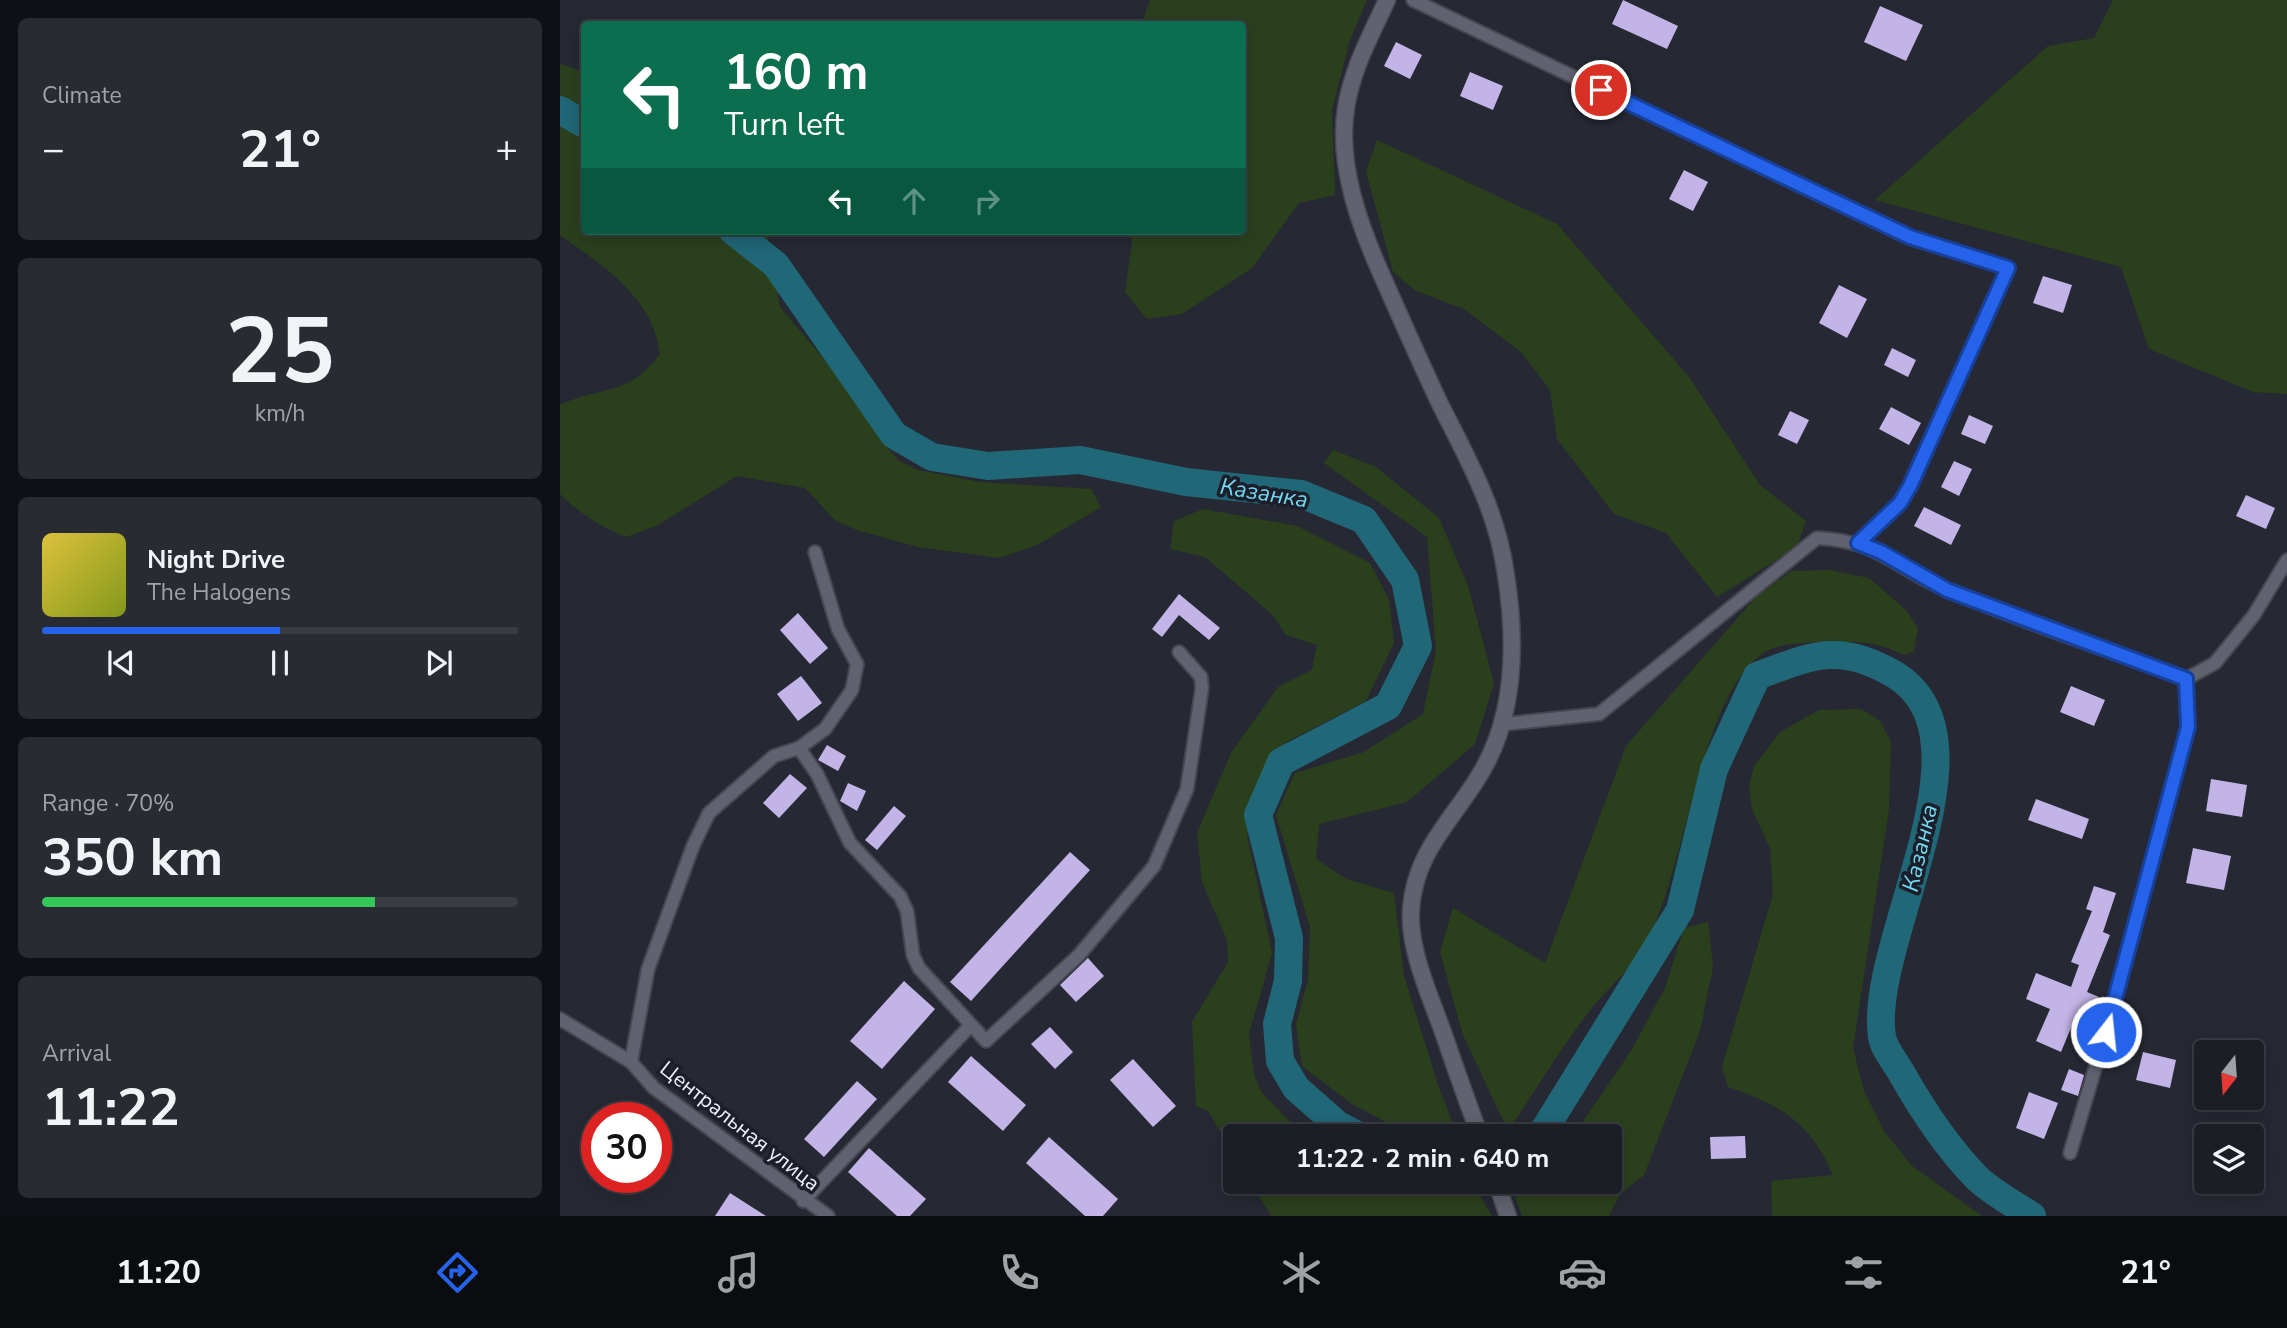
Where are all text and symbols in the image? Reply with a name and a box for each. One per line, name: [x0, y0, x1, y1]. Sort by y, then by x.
text: 160 m: [724, 39, 868, 106]
icon: left: [609, 49, 700, 140]
pin: [1571, 60, 1631, 120]
icon: arrive: [1582, 71, 1620, 109]
text: Climate: [42, 80, 122, 111]
text: Turn left: [724, 103, 844, 146]
text: 21°: [239, 114, 321, 185]
text: −: [42, 124, 65, 175]
text: +: [495, 124, 518, 175]
icon: left: [822, 182, 860, 220]
icon: ahead: [895, 182, 933, 220]
icon: right: [968, 182, 1006, 220]
text: 25: [225, 290, 335, 414]
text: km/h: [255, 398, 305, 429]
water label: Казанка: [1218, 471, 1310, 515]
text: Night Drive: [147, 542, 285, 577]
text: The Halogens: [147, 577, 291, 608]
icon: previous: [102, 644, 140, 682]
icon: pause: [261, 644, 299, 682]
icon: next: [420, 644, 458, 682]
text: Range · 70%: [42, 788, 174, 819]
water label: Казанка: [1895, 801, 1945, 895]
text: 350 km: [42, 822, 223, 893]
position arrow: [2069, 995, 2143, 1069]
text: Arrival: [42, 1038, 111, 1069]
north arrow: [2194, 1040, 2264, 1110]
map controls: [2194, 1040, 2264, 1194]
street label: Центральная улица: [654, 1055, 826, 1197]
text: 11:22: [42, 1072, 180, 1143]
speed limit sign: 30: [581, 1102, 672, 1193]
button: layers: [2194, 1124, 2264, 1194]
text: 11:22 · 2 min · 640 m: [1296, 1141, 1549, 1176]
icon: directions: [433, 1248, 482, 1297]
icon: music: [714, 1248, 763, 1297]
icon: phone: [995, 1248, 1044, 1297]
icon: climate: [1277, 1248, 1326, 1297]
icon: car: [1558, 1248, 1607, 1297]
icon: filters: [1839, 1248, 1888, 1297]
text: 11:20: [116, 1251, 201, 1294]
text: 21°: [2120, 1251, 2171, 1294]

